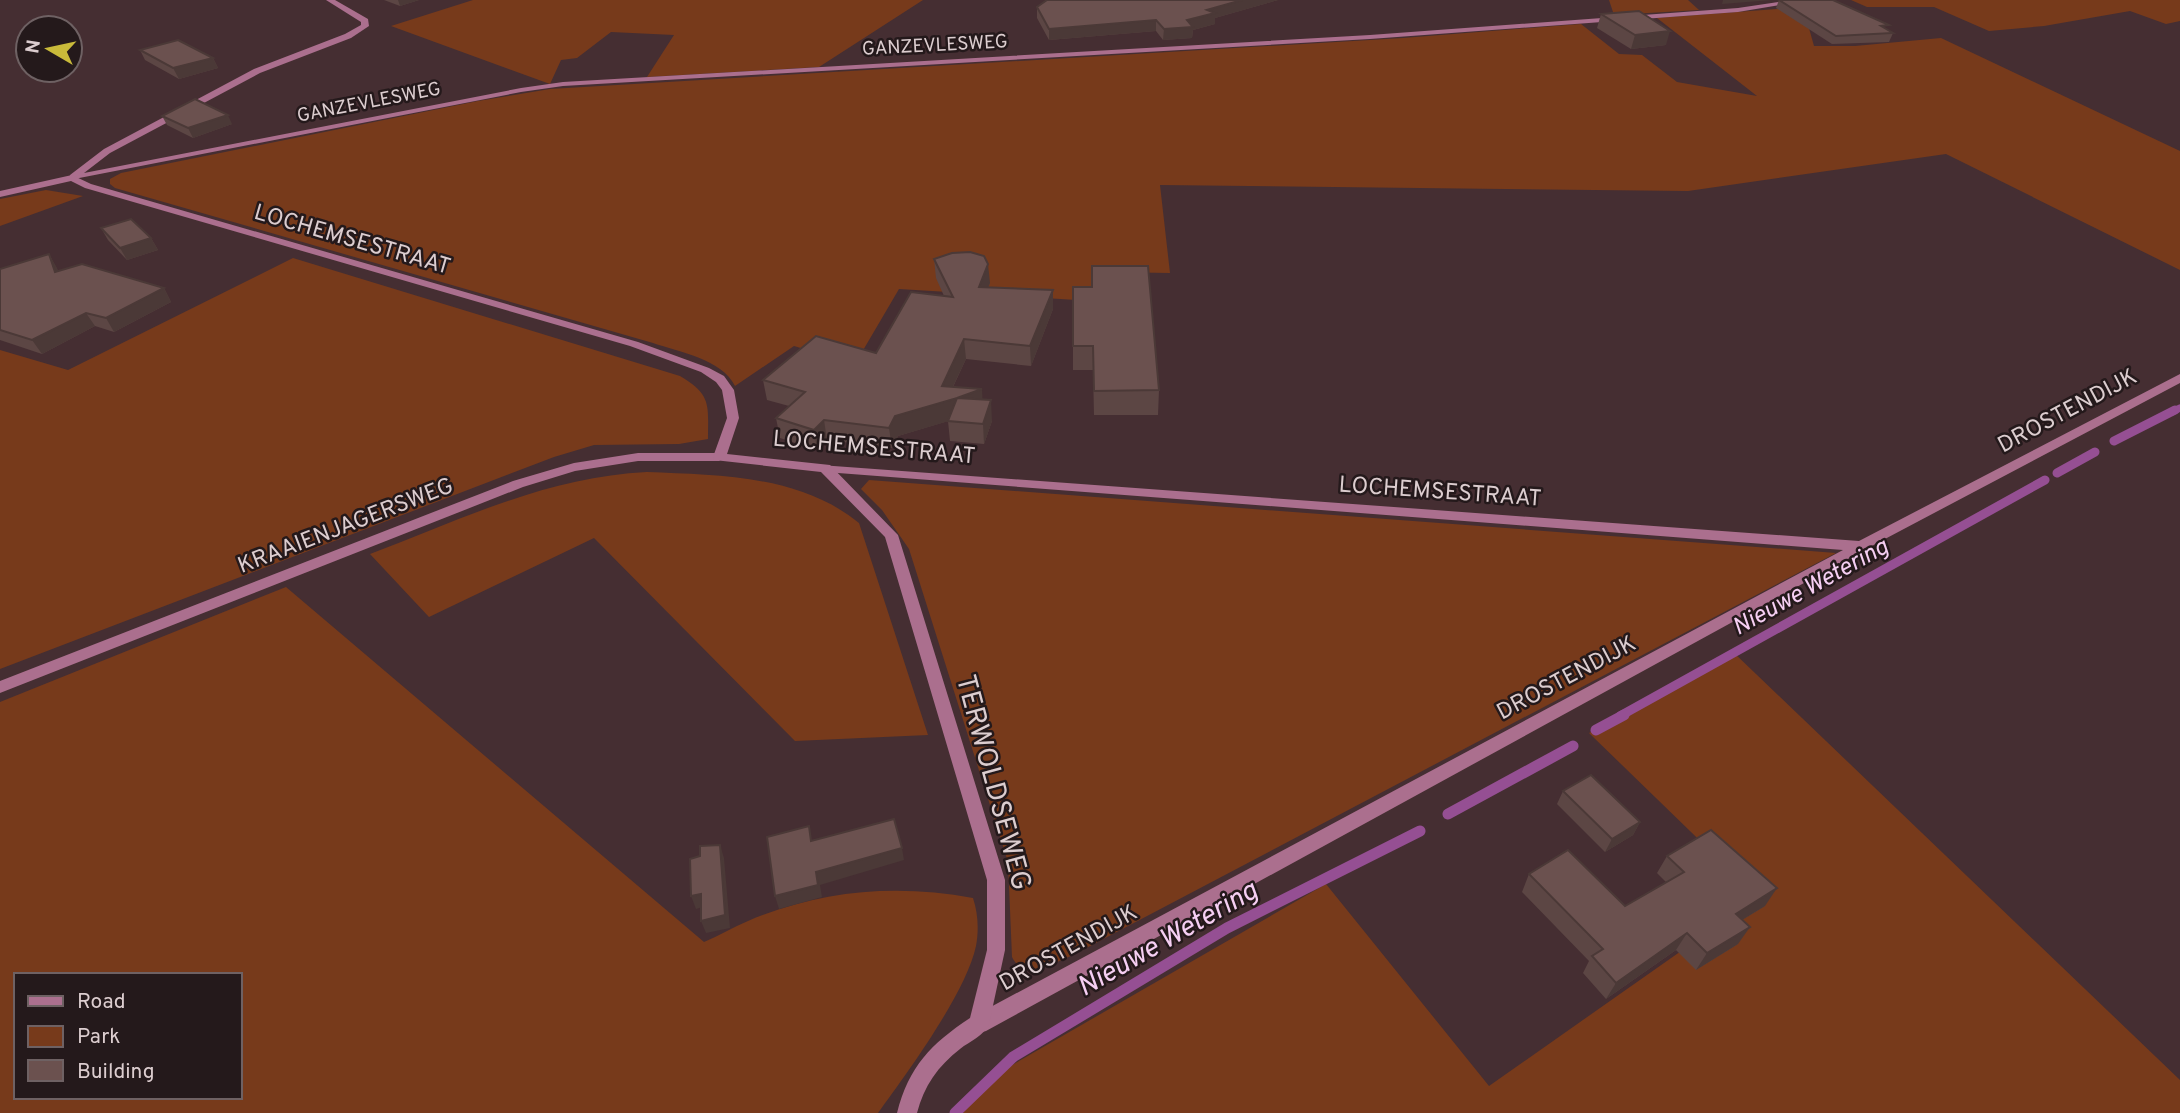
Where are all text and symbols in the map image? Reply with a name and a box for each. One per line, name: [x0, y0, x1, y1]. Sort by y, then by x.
north arrow: [14, 14, 84, 84]
street label: GANZEVLESWEG: [861, 30, 1009, 62]
text: N: [21, 38, 47, 55]
street label: GANZEVLESWEG: [295, 77, 443, 129]
street label: LOCHEMSESTRAAT: [250, 199, 454, 283]
street label: DROSTENDIJK: [1993, 363, 2143, 461]
street label: LOCHEMSESTRAAT: [771, 426, 977, 472]
street label: LOCHEMSESTRAAT: [1338, 471, 1542, 515]
street label: KRAAIENJAGERSWEG: [234, 472, 458, 582]
water label: Nieuwe Wetering: [1728, 532, 1895, 643]
street label: DROSTENDIJK: [1492, 630, 1642, 728]
street label: TERWOLDSEWEG: [946, 671, 1038, 895]
water label: Nieuwe Wetering: [1071, 873, 1266, 1006]
street label: DROSTENDIJK: [995, 899, 1143, 999]
legend: [14, 973, 242, 1099]
text: Road: [77, 989, 126, 1016]
text: Park: [77, 1024, 120, 1051]
text: Building: [77, 1059, 155, 1086]

